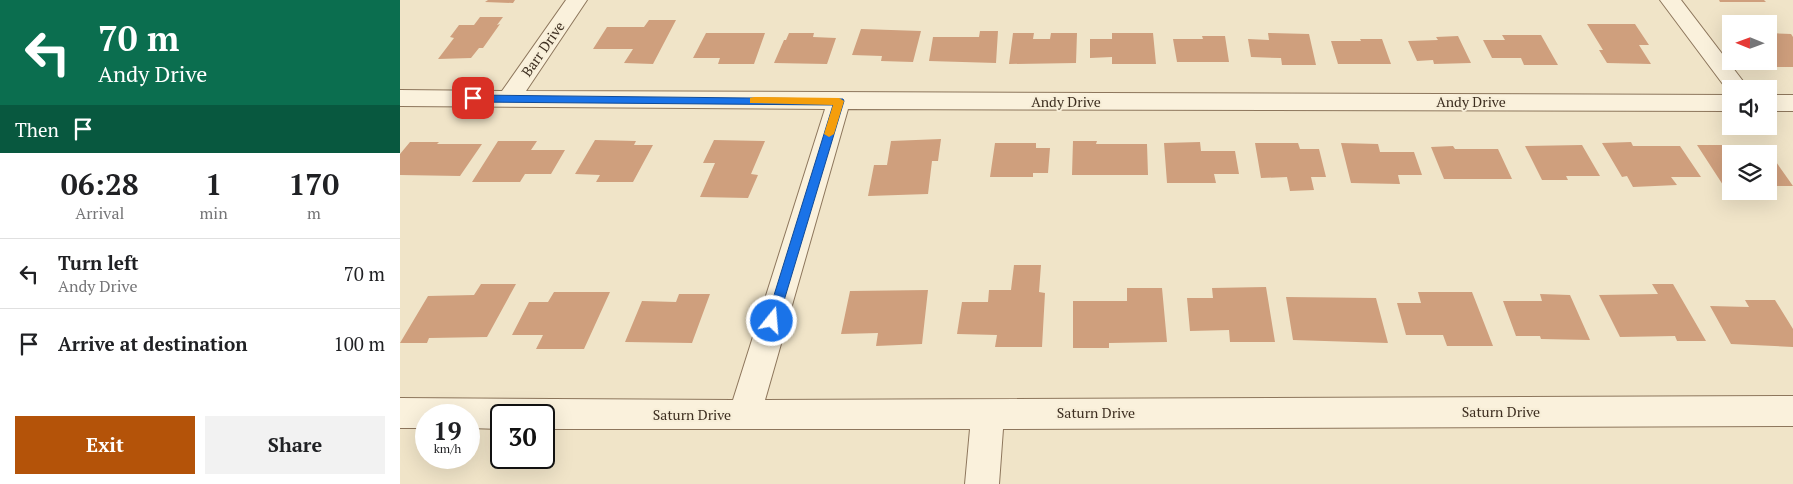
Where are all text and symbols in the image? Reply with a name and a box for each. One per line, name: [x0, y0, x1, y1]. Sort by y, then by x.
text: 70 m: [98, 15, 179, 61]
north arrow: [1722, 15, 1778, 70]
map controls: [1722, 15, 1777, 200]
street label: Barr Drive: [517, 17, 569, 80]
icon: left: [15, 20, 80, 85]
text: Andy Drive: [98, 59, 207, 88]
pin: [452, 77, 494, 119]
button: sound: [1722, 80, 1777, 135]
icon: arrive: [459, 84, 487, 112]
street label: Andy Drive: [1031, 92, 1101, 111]
street label: Andy Drive: [1436, 92, 1506, 111]
icon: arrive: [69, 115, 97, 143]
text: Then: [15, 117, 59, 142]
button: layers: [1722, 145, 1777, 200]
text: 06:28: [61, 164, 139, 204]
text: 1: [205, 164, 222, 204]
text: 170: [288, 164, 339, 204]
text: Arrival: [75, 202, 124, 224]
text: min: [200, 202, 228, 224]
text: m: [307, 202, 321, 224]
text: Turn left: [58, 250, 139, 275]
icon: left: [15, 260, 43, 288]
text: 70 m: [344, 261, 385, 286]
text: Andy Drive: [58, 275, 137, 297]
position arrow: [745, 294, 797, 346]
icon: arrive: [15, 330, 43, 358]
text: Arrive at destination: [58, 331, 247, 356]
text: 100 m: [334, 331, 385, 356]
street label: Saturn Drive: [1462, 402, 1540, 421]
street label: Saturn Drive: [1057, 403, 1135, 422]
speed limit sign: 30: [490, 404, 555, 469]
street label: Saturn Drive: [653, 405, 731, 424]
text: 19: [433, 414, 462, 447]
button: Exit: [15, 416, 195, 474]
button: Share: [205, 416, 385, 474]
text: km/h: [434, 441, 461, 456]

